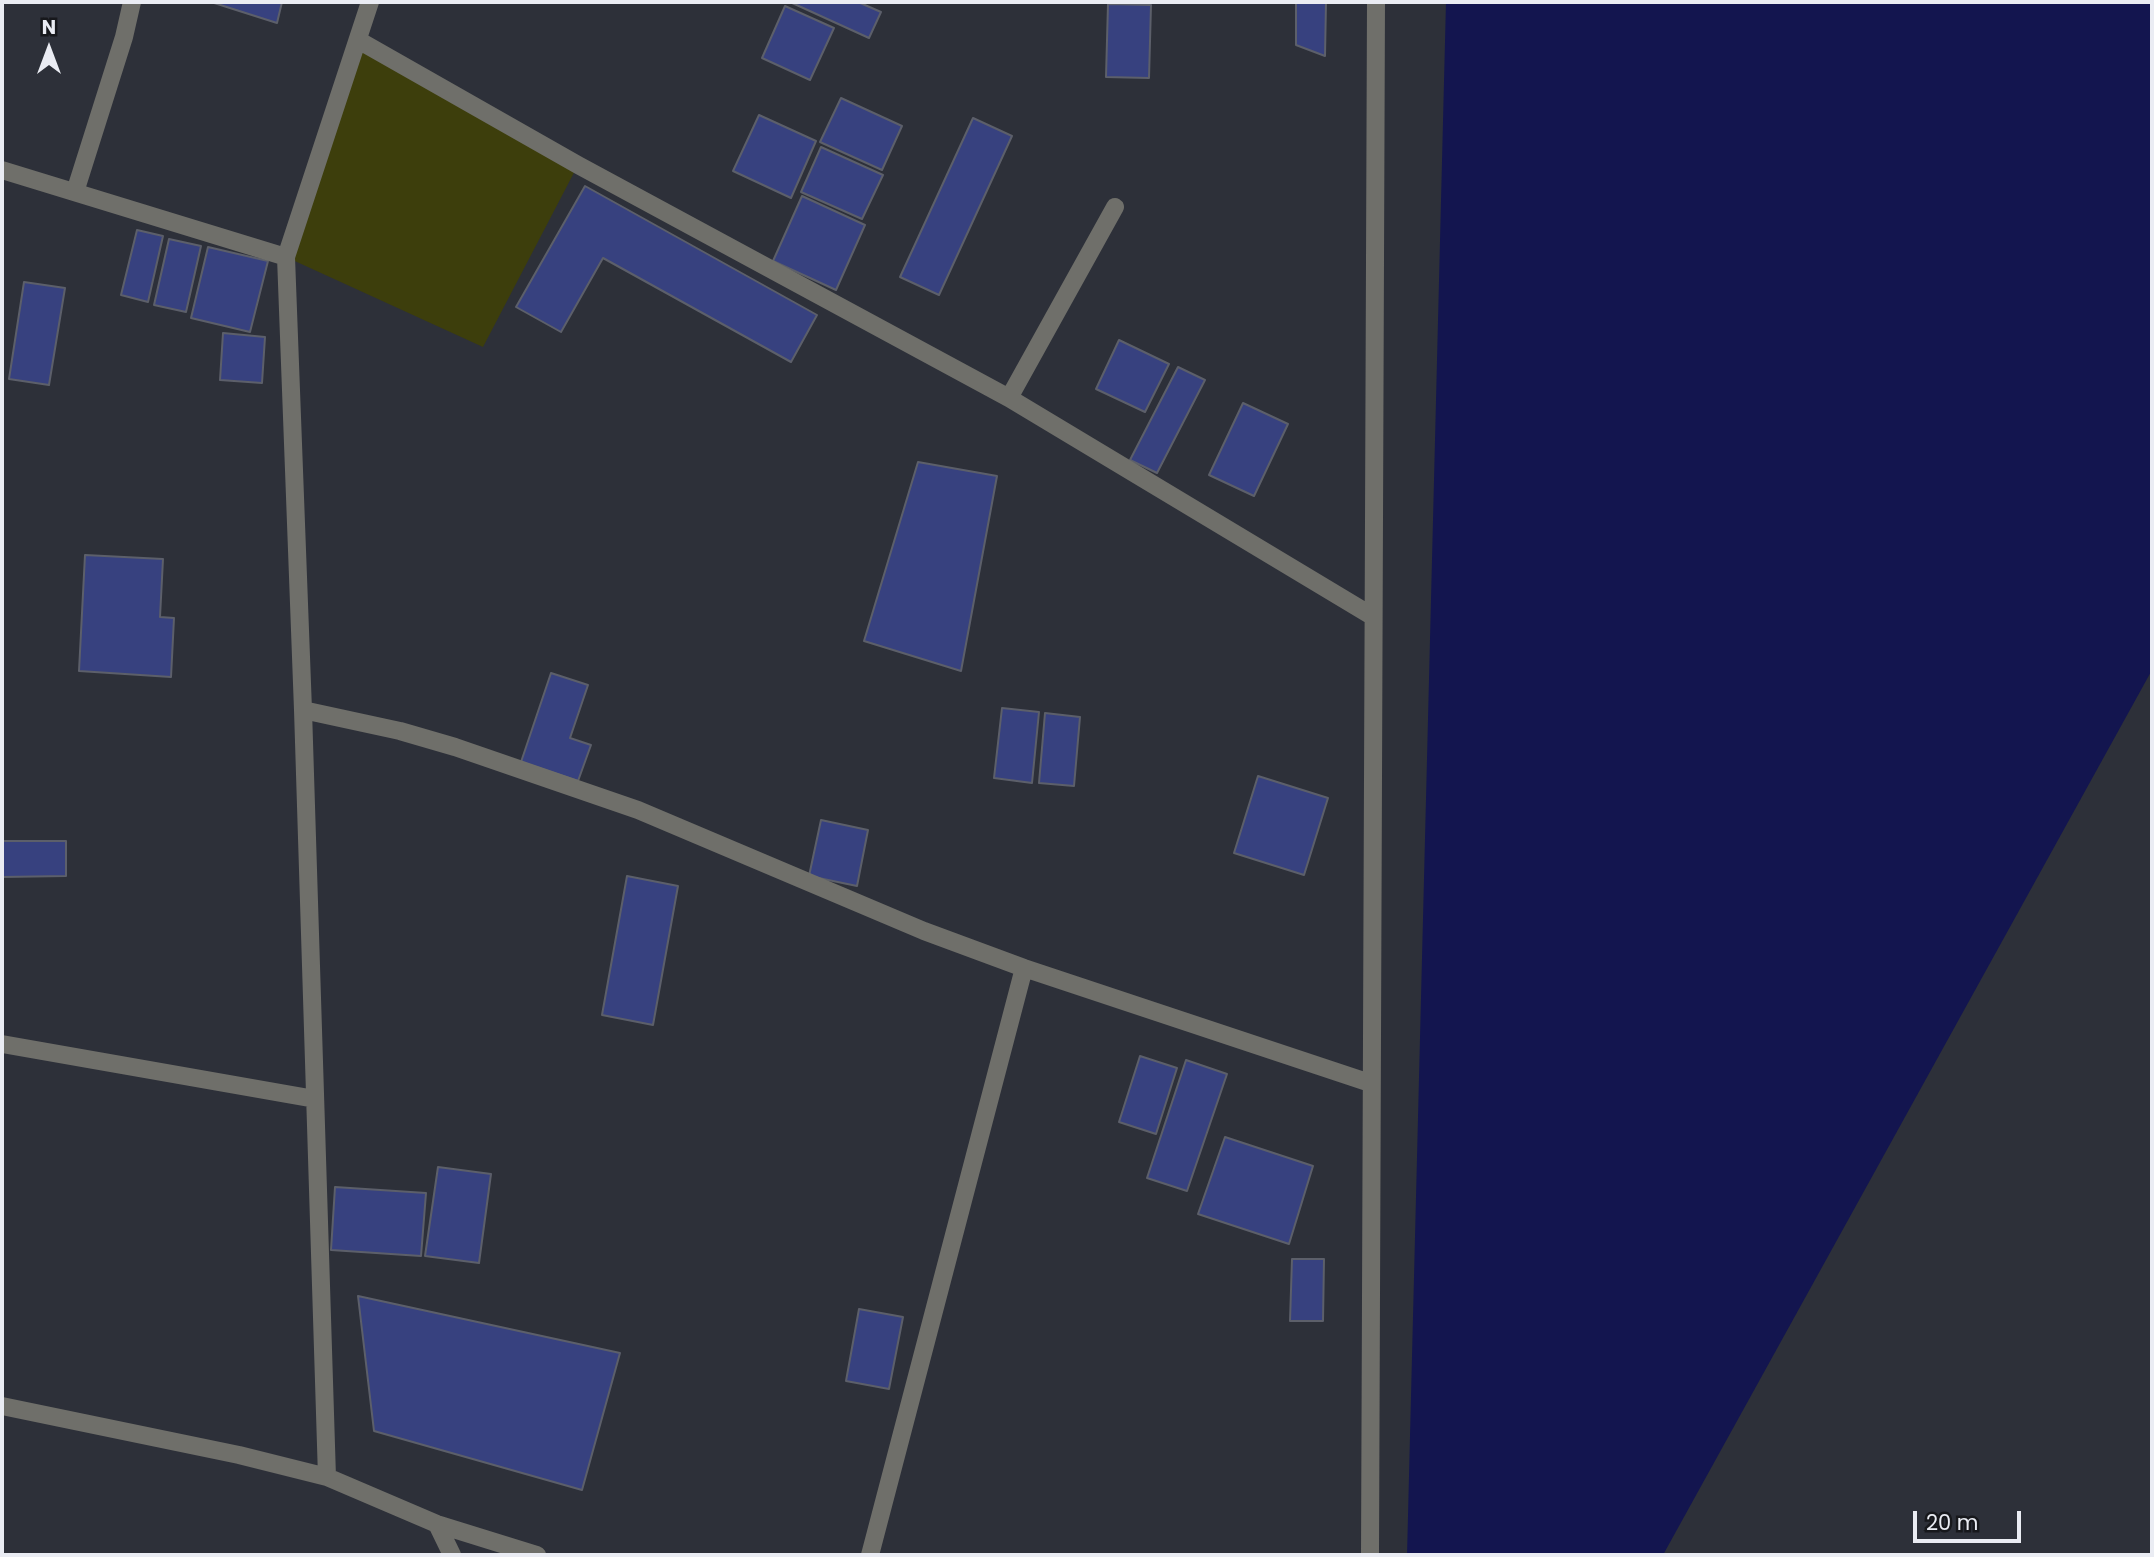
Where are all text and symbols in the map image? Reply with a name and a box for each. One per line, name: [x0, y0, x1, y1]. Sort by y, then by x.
north arrow: [14, 14, 84, 84]
text: N: [42, 14, 56, 41]
scale bar: [1916, 1498, 2024, 1542]
text: 20 m: [1926, 1508, 1979, 1537]

